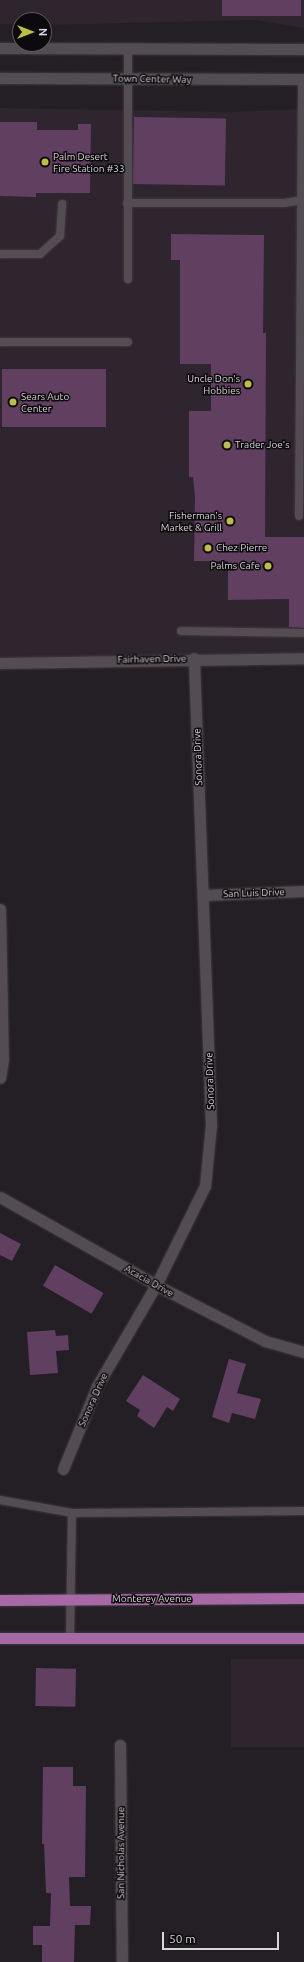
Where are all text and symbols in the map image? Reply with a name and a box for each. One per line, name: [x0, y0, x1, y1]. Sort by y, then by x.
north arrow: [12, 12, 52, 52]
text: N: [37, 28, 49, 36]
street label: Town Center Way: [113, 72, 191, 86]
place label: Palm Desert Fire Station #33: [53, 150, 125, 174]
marker: Palm Desert Fire Station #33: [40, 157, 50, 167]
place label: Uncle Don's Hobbies: [187, 372, 240, 396]
marker: Uncle Don's Hobbies: [243, 379, 253, 389]
place label: Sears Auto Center: [21, 390, 69, 414]
marker: Sears Auto Center: [8, 397, 18, 407]
place label: Trader Joe's: [235, 439, 289, 451]
marker: Trader Joe's: [222, 440, 232, 450]
place label: Fisherman's Market & Grill: [161, 509, 222, 532]
marker: Fisherman's Market & Grill: [225, 516, 235, 526]
place label: Chez Pierre: [216, 542, 267, 554]
marker: Chez Pierre: [203, 543, 213, 553]
place label: Palms Cafe: [210, 560, 260, 572]
marker: Palms Cafe: [263, 561, 273, 571]
street label: Fairhaven Drive: [117, 652, 187, 666]
street label: Sonora Drive: [191, 728, 205, 786]
street label: San Luis Drive: [223, 886, 285, 900]
street label: Sonora Drive: [203, 1052, 217, 1110]
street label: Acacia Drive: [122, 1263, 176, 1299]
street label: Sonora Drive: [76, 1371, 110, 1429]
street label: Monterey Avenue: [112, 1593, 192, 1605]
street label: San Nicholas Avenue: [115, 1807, 127, 1899]
scale bar: [164, 1924, 281, 1950]
text: 50 m: [169, 1932, 196, 1945]

